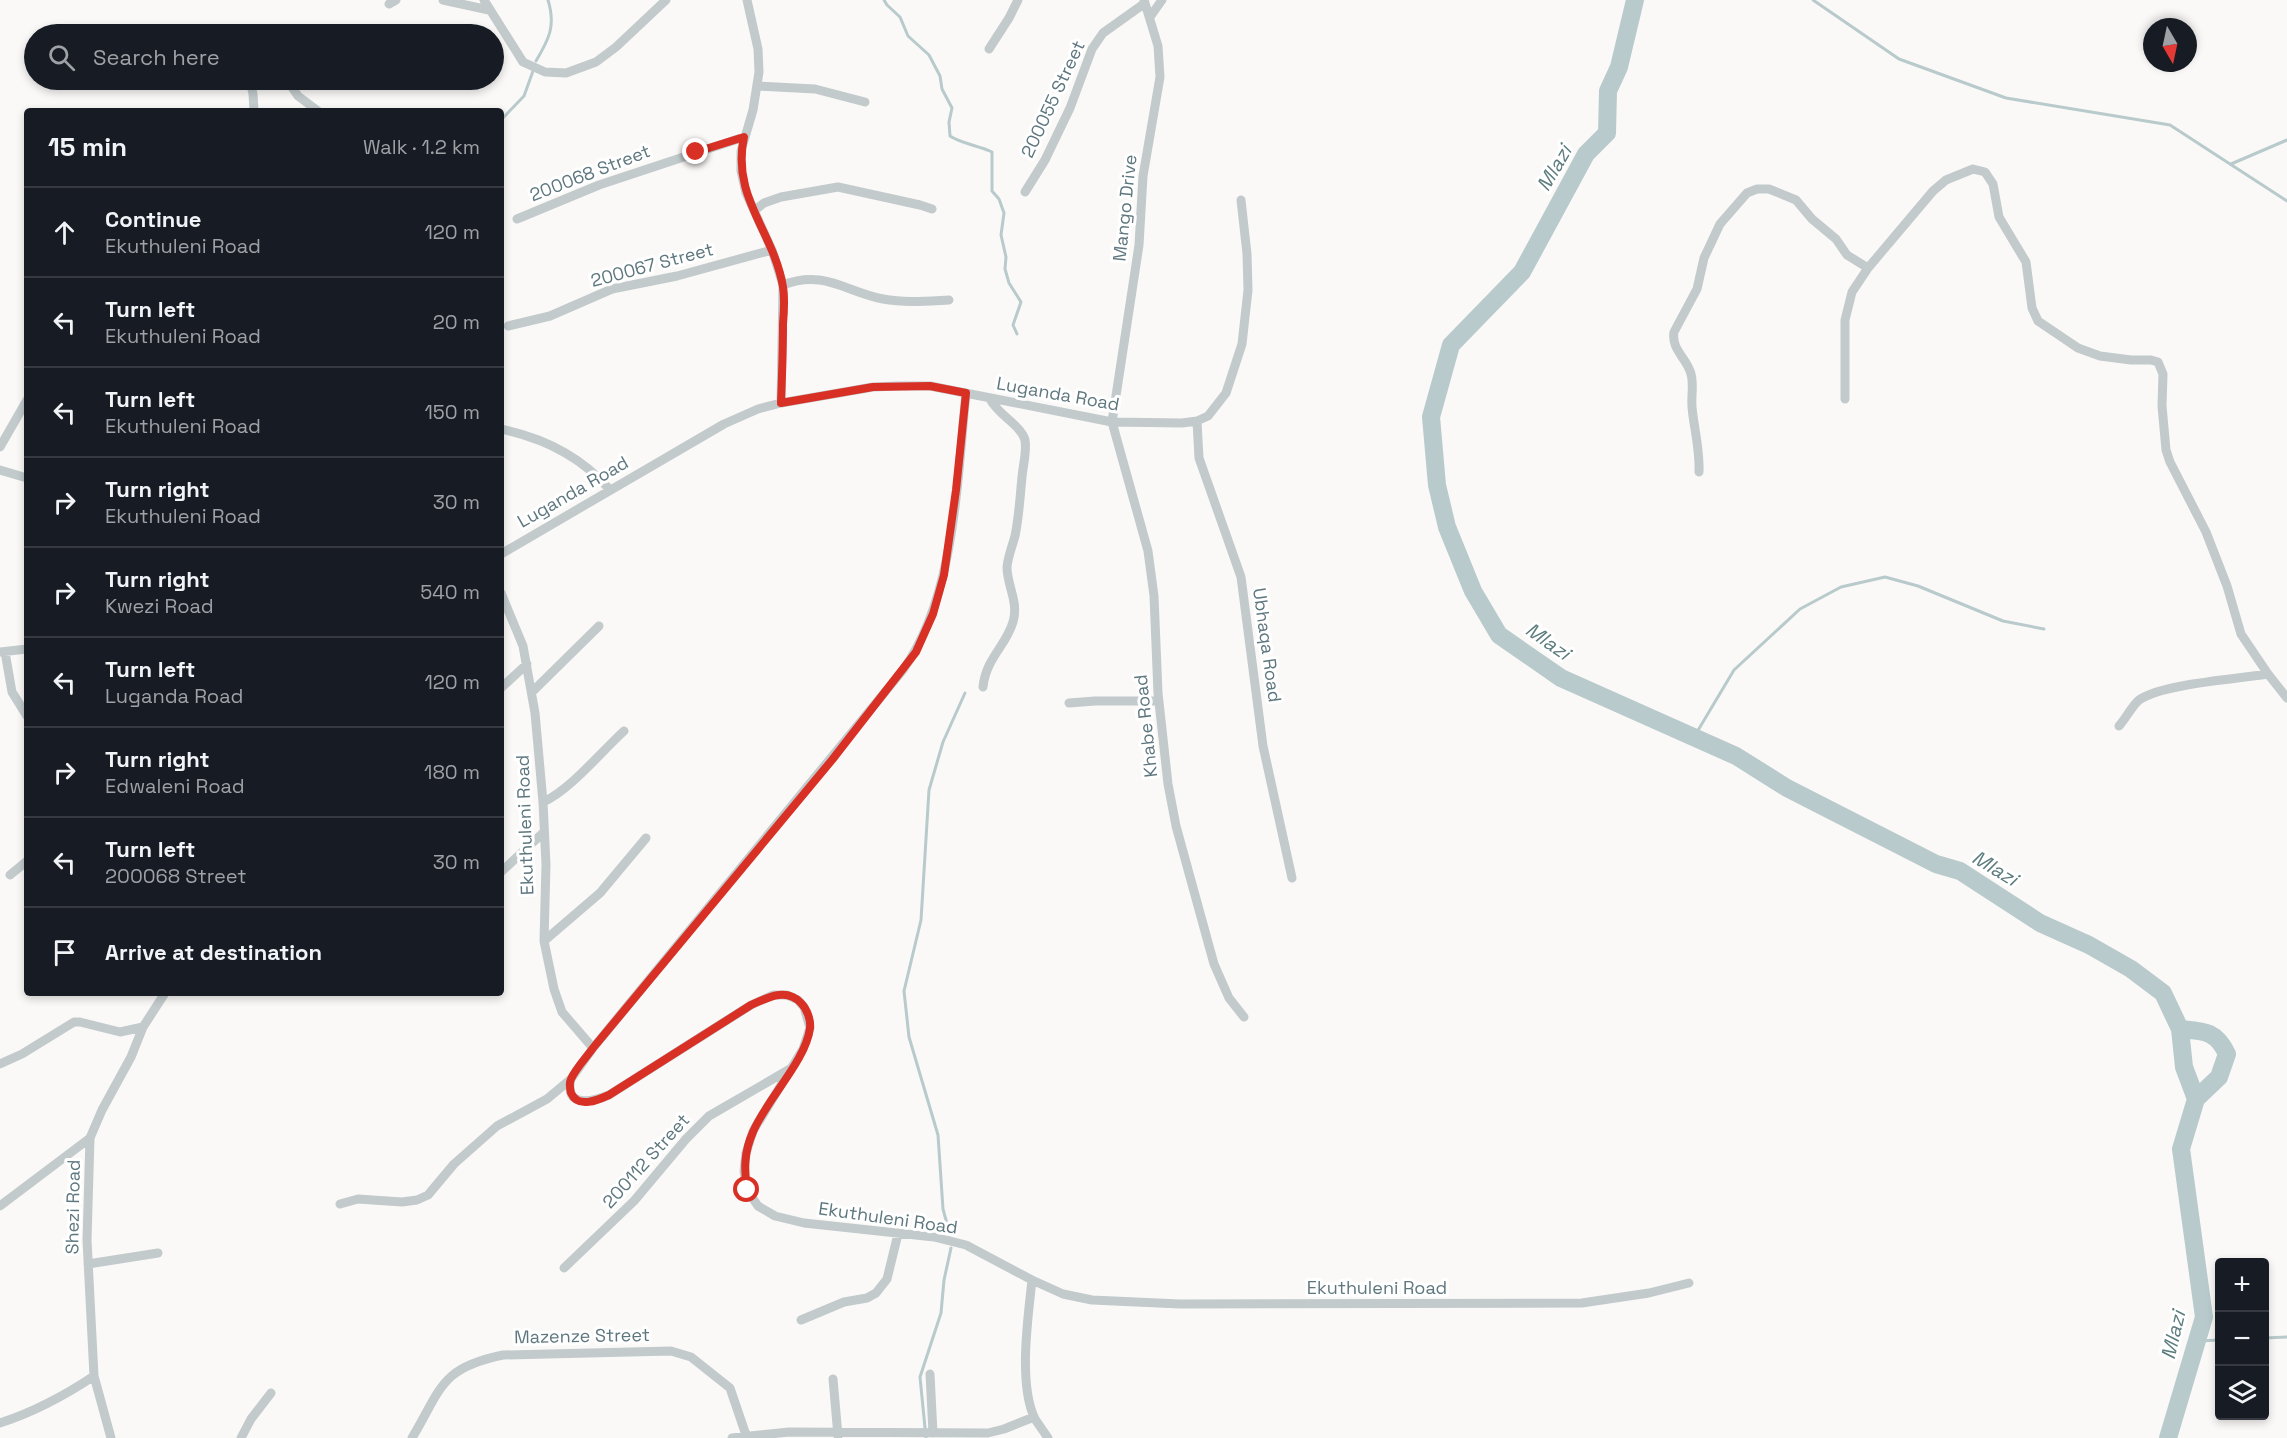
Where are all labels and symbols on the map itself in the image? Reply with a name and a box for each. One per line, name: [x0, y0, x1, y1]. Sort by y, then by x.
north arrow: [2143, 18, 2197, 72]
street label: 200055 Street: [1015, 37, 1090, 161]
route end: [682, 138, 708, 164]
water label: Mlazi: [1530, 138, 1579, 196]
street label: 200068 Street: [526, 139, 653, 206]
street label: Mango Drive: [1107, 153, 1142, 263]
street label: 200067 Street: [588, 237, 716, 292]
street label: Luganda Road: [995, 371, 1121, 416]
street label: Luganda Road: [513, 450, 632, 533]
street label: Ubhaqa Road: [1248, 586, 1287, 704]
water label: Mlazi: [1520, 616, 1577, 667]
street label: Khabe Road: [1129, 673, 1162, 779]
street label: Ekuthuleni Road: [511, 754, 538, 896]
water label: Mlazi: [1967, 844, 2024, 893]
street label: 200112 Street: [597, 1109, 694, 1213]
street label: Shezi Road: [60, 1159, 85, 1255]
route start: [733, 1176, 759, 1202]
street label: Ekuthuleni Road: [817, 1196, 959, 1239]
street label: Ekuthuleni Road: [1307, 1276, 1447, 1299]
water label: Mlazi: [2155, 1306, 2192, 1362]
street label: Mazenze Street: [514, 1323, 650, 1348]

